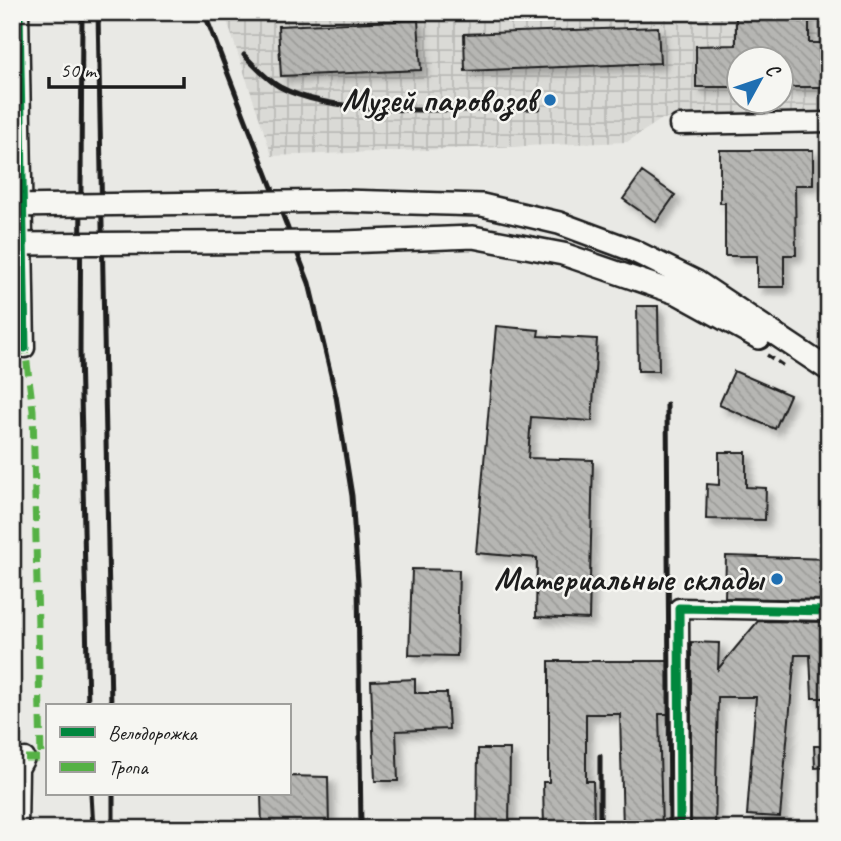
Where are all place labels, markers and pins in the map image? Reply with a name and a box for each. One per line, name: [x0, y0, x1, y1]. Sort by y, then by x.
place label: Музей паровозов: [342, 79, 541, 122]
marker: Музей паровозов: [542, 92, 558, 108]
place label: Материальные склады: [494, 558, 766, 600]
marker: Материальные склады: [769, 571, 785, 587]

